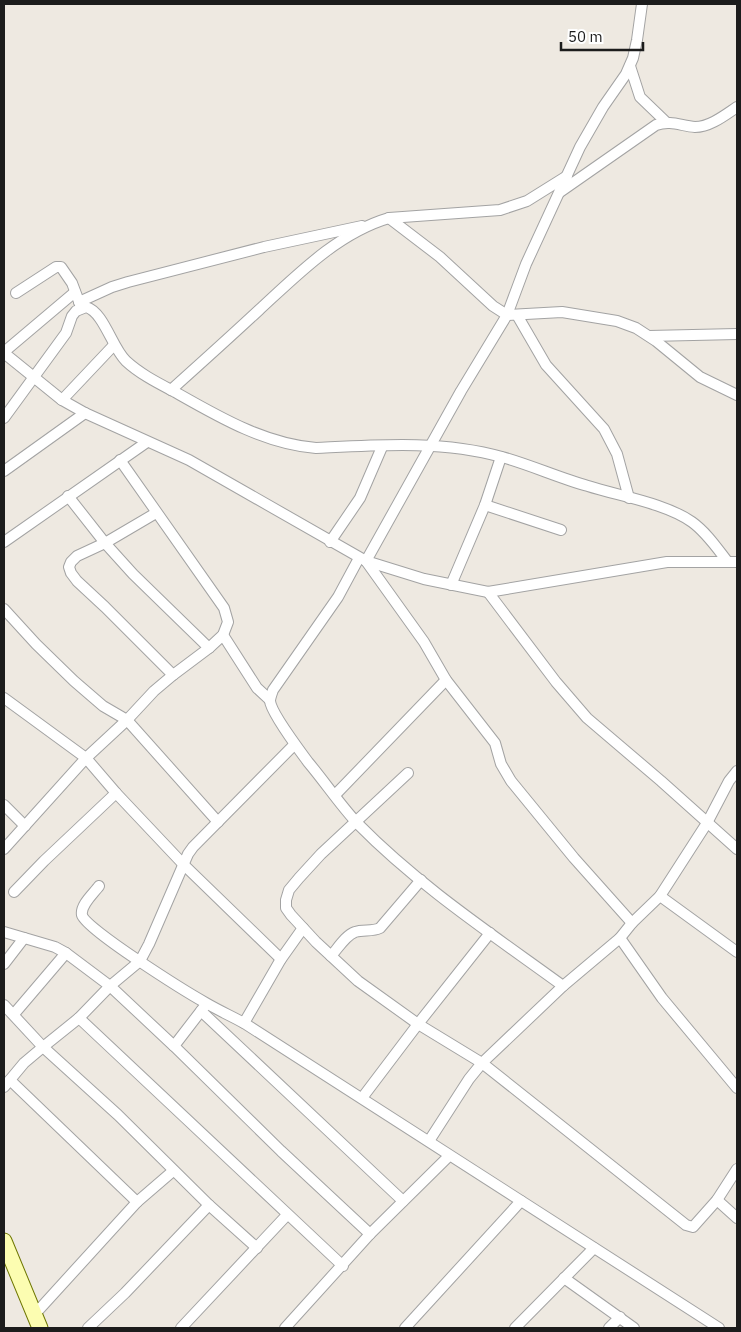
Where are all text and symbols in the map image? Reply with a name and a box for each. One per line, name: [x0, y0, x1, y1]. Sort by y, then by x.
scale bar: [561, 20, 644, 52]
text: 50 m: [568, 27, 603, 46]

